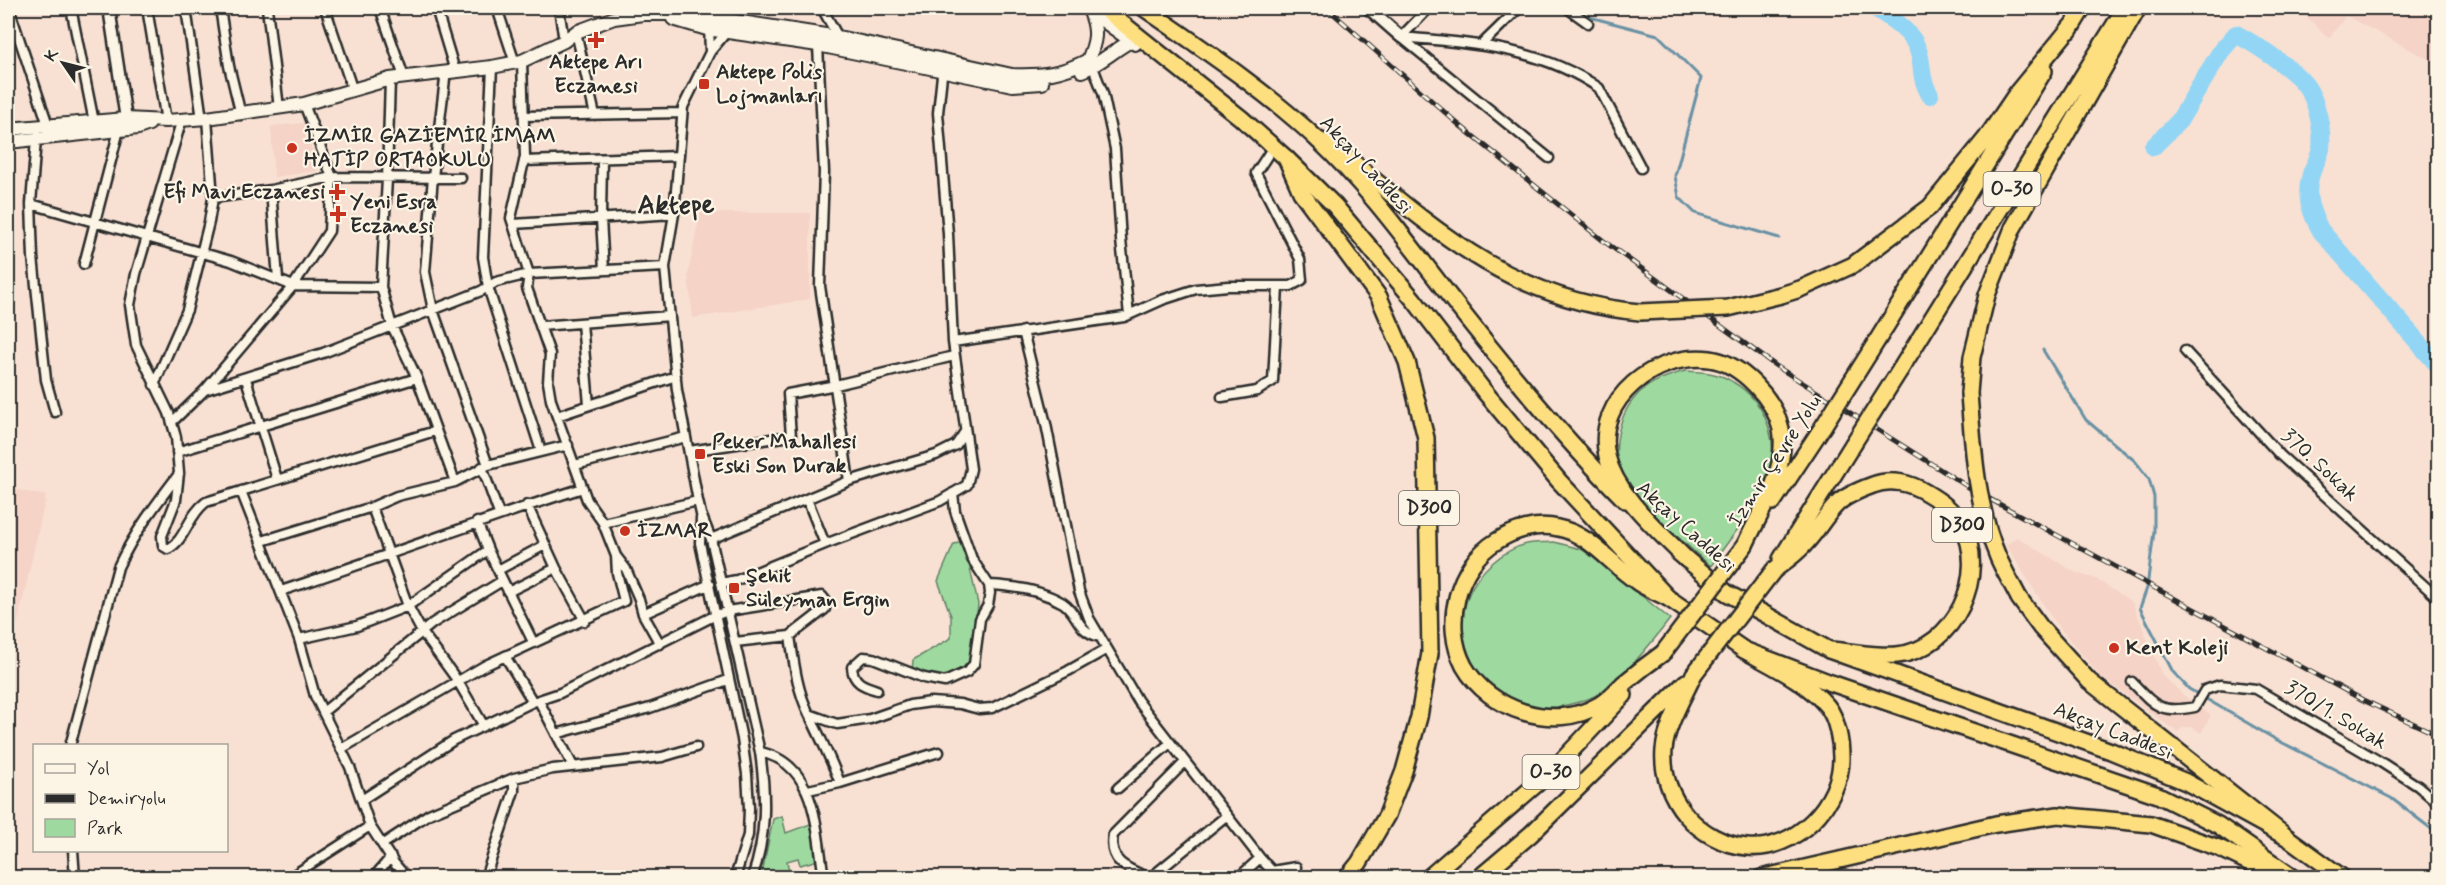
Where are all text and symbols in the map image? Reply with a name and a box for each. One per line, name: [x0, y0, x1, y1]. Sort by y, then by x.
north arrow: [33, 33, 93, 93]
marker: Aktepe Arı Eczanesi: [589, 33, 603, 47]
text: K: [40, 44, 64, 66]
place label: Aktepe Arı Eczanesi: [549, 48, 643, 100]
place label: Aktepe Polis Lojmanları: [716, 58, 823, 110]
marker: Aktepe Polis Lojmanları: [697, 77, 711, 91]
street label: Akçay Caddesi: [1313, 110, 1419, 221]
place label: İZMİR GAZİEMİR İMAM HATİP ORTAOKULU: [304, 122, 556, 174]
marker: İZMİR GAZİEMİR İMAM HATİP ORTAOKULU: [285, 141, 299, 155]
road number: O-30: [1984, 172, 2040, 206]
place label: Efi Mavi Eczanesi: [163, 178, 325, 206]
marker: Efi Mavi Eczanesi: [330, 185, 344, 199]
place label: Yeni Esra Eczanesi: [350, 188, 437, 240]
district label: Aktepe: [638, 188, 715, 223]
marker: Yeni Esra Eczanesi: [331, 207, 345, 221]
street label: İzmir Çevre Yolu: [1722, 389, 1828, 533]
street label: 370. Sokak: [2275, 422, 2365, 508]
place label: Peker Mahallesi Eski Son Durak: [712, 428, 857, 480]
marker: Peker Mahallesi Eski Son Durak: [693, 447, 707, 461]
street label: Akçay Caddesi: [1630, 475, 1742, 580]
road number: D300: [1399, 491, 1459, 525]
road number: D300: [1932, 508, 1992, 542]
place label: İZMAR: [637, 517, 712, 545]
marker: İZMAR: [618, 524, 632, 538]
place label: Şehit Süleyman Ergin: [746, 562, 889, 616]
marker: Şehit Süleyman Ergin: [727, 581, 741, 595]
place label: Kent Koleji: [2126, 634, 2228, 662]
marker: Kent Koleji: [2107, 641, 2121, 655]
street label: 370/1. Sokak: [2280, 674, 2392, 756]
street label: Akçay Caddesi: [2049, 695, 2177, 767]
legend: [33, 744, 228, 852]
road number: O-30: [1522, 755, 1580, 789]
text: Yol: [87, 757, 110, 781]
text: Demiryolu: [87, 787, 166, 811]
text: Park: [87, 817, 123, 841]

